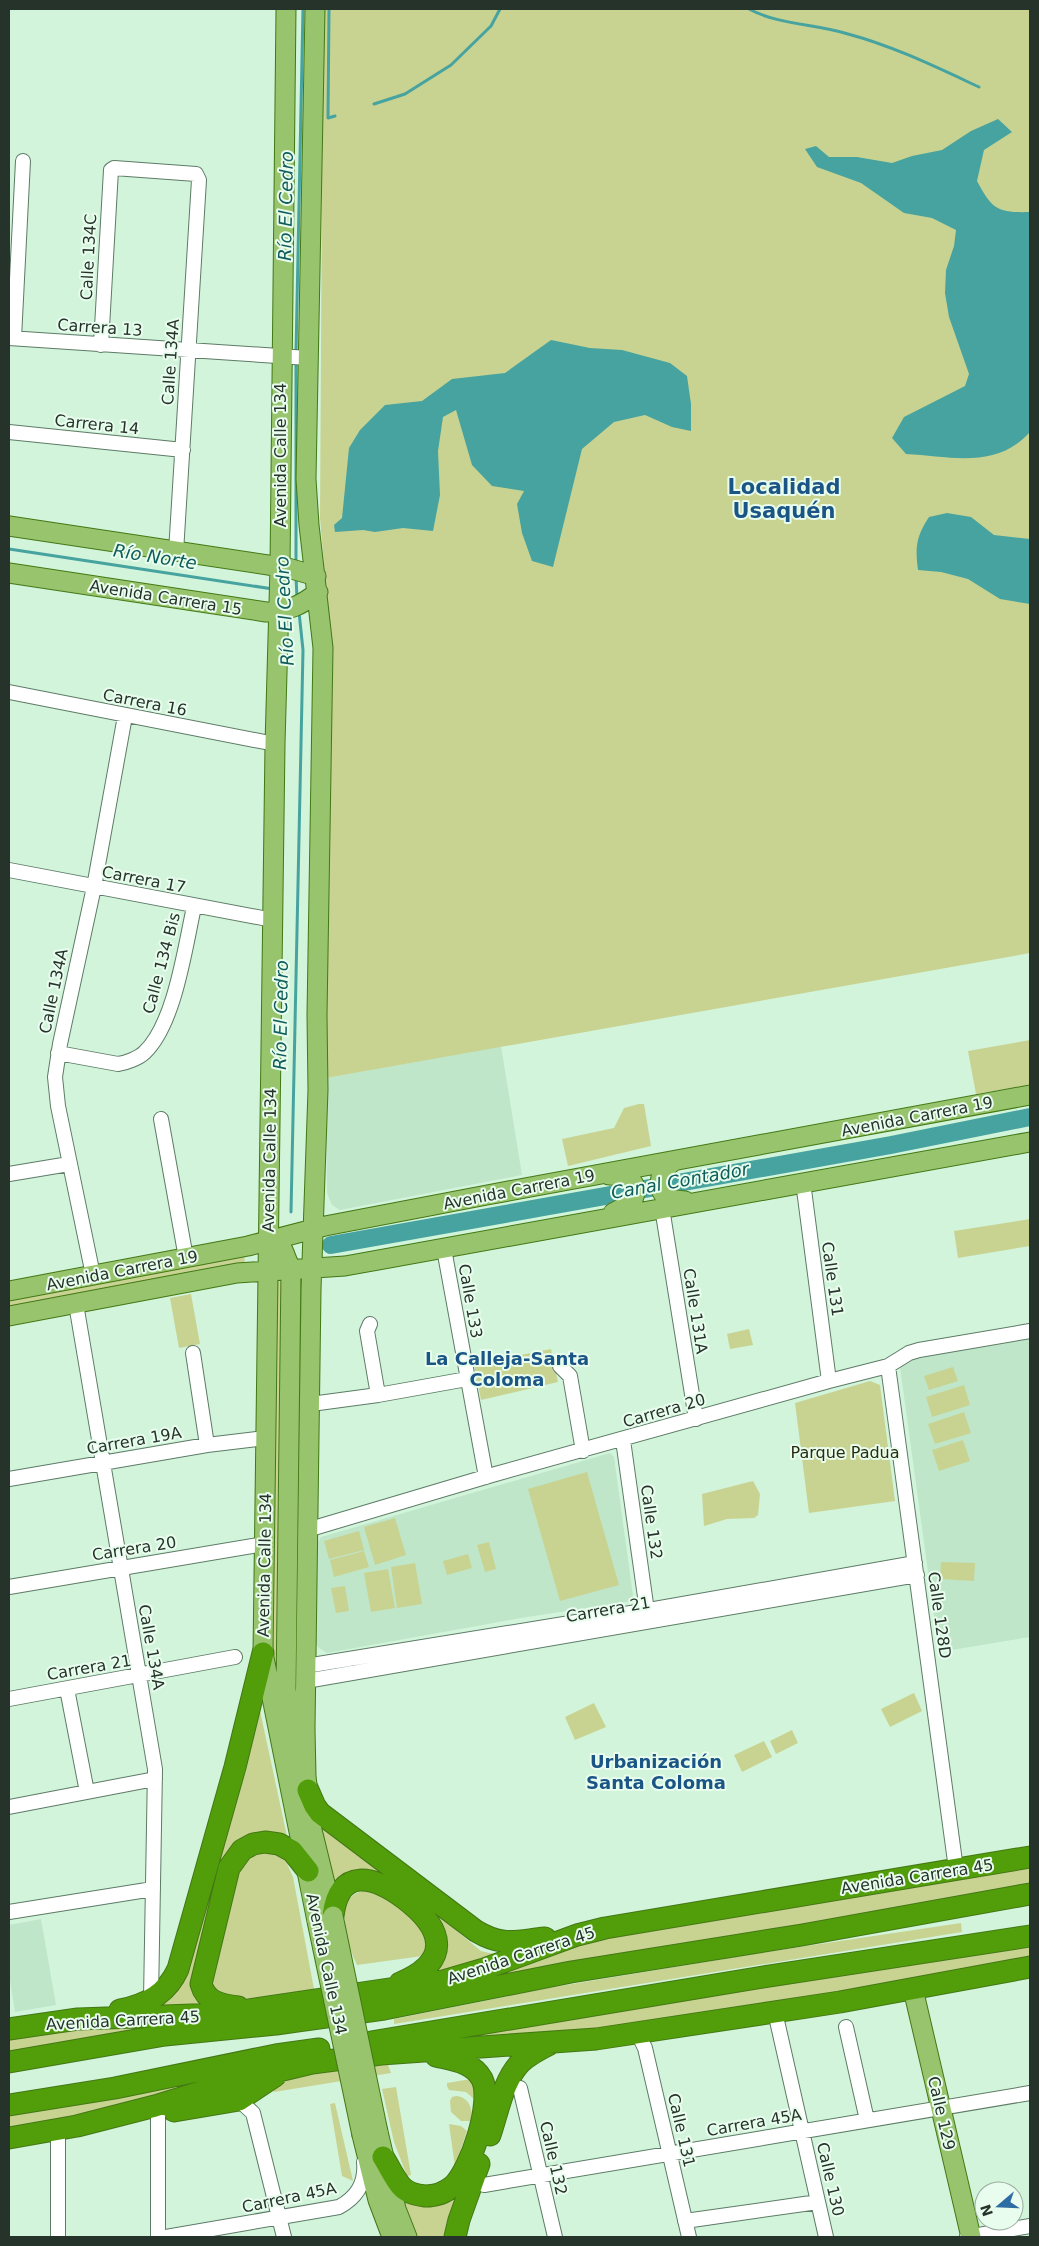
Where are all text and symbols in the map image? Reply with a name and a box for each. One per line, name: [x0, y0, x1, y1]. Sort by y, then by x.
water label: Río El Cedro: [274, 151, 297, 261]
street label: Calle 134C: [77, 213, 100, 301]
street label: Carrera 13: [57, 315, 143, 340]
street label: Calle 134A: [158, 318, 183, 406]
street label: Avenida Calle 134: [271, 383, 290, 527]
street label: Carrera 14: [54, 411, 140, 438]
district label: Localidad Usaquén: [727, 475, 841, 523]
water label: Río Norte: [112, 540, 198, 573]
water label: Río El Cedro: [271, 556, 298, 666]
street label: Avenida Carrera 15: [88, 576, 244, 619]
street label: Carrera 16: [101, 685, 189, 720]
street label: Carrera 17: [100, 862, 188, 897]
street label: Calle 134 Bis: [139, 910, 184, 1016]
street label: Calle 134A: [35, 947, 72, 1035]
water label: Río El Cedro: [269, 960, 292, 1070]
street label: Avenida Calle 134: [259, 1088, 280, 1232]
street label: Avenida Carrera 19: [840, 1092, 995, 1141]
water label: Canal Contador: [609, 1158, 752, 1203]
street label: Avenida Carrera 19: [442, 1165, 597, 1214]
street label: Calle 131: [818, 1240, 847, 1318]
street label: Avenida Carrera 19: [45, 1246, 200, 1295]
street label: Calle 133: [455, 1262, 486, 1340]
street label: Calle 131A: [679, 1267, 712, 1355]
district label: La Calleja-Santa Coloma: [425, 1348, 589, 1390]
street label: Carrera 20: [621, 1390, 708, 1431]
street label: Carrera 19A: [85, 1423, 183, 1458]
park label: Parque Padua: [790, 1443, 900, 1462]
street label: Calle 132: [637, 1483, 666, 1561]
street label: Avenida Calle 134: [254, 1493, 275, 1637]
street label: Carrera 20: [91, 1532, 178, 1565]
street label: Calle 128D: [924, 1570, 955, 1660]
street label: Carrera 21: [564, 1593, 652, 1626]
street label: Calle 134A: [135, 1603, 168, 1691]
street label: Carrera 21: [45, 1651, 133, 1684]
district label: Urbanización Santa Coloma: [586, 1751, 726, 1793]
street label: Avenida Carrera 45: [839, 1855, 995, 1898]
street label: Avenida Calle 134: [302, 1892, 351, 2037]
street label: Avenida Carrera 45: [445, 1923, 597, 1988]
street label: Avenida Carrera 45: [46, 2007, 200, 2034]
street label: Calle 129: [924, 2074, 959, 2152]
street label: Calle 131: [664, 2091, 699, 2169]
street label: Carrera 45A: [705, 2105, 803, 2140]
street label: Calle 132: [536, 2119, 571, 2197]
street label: Calle 130: [813, 2140, 848, 2218]
street label: Carrera 45A: [240, 2178, 338, 2217]
north arrow: [974, 2181, 1024, 2231]
text: N: [977, 2202, 996, 2218]

